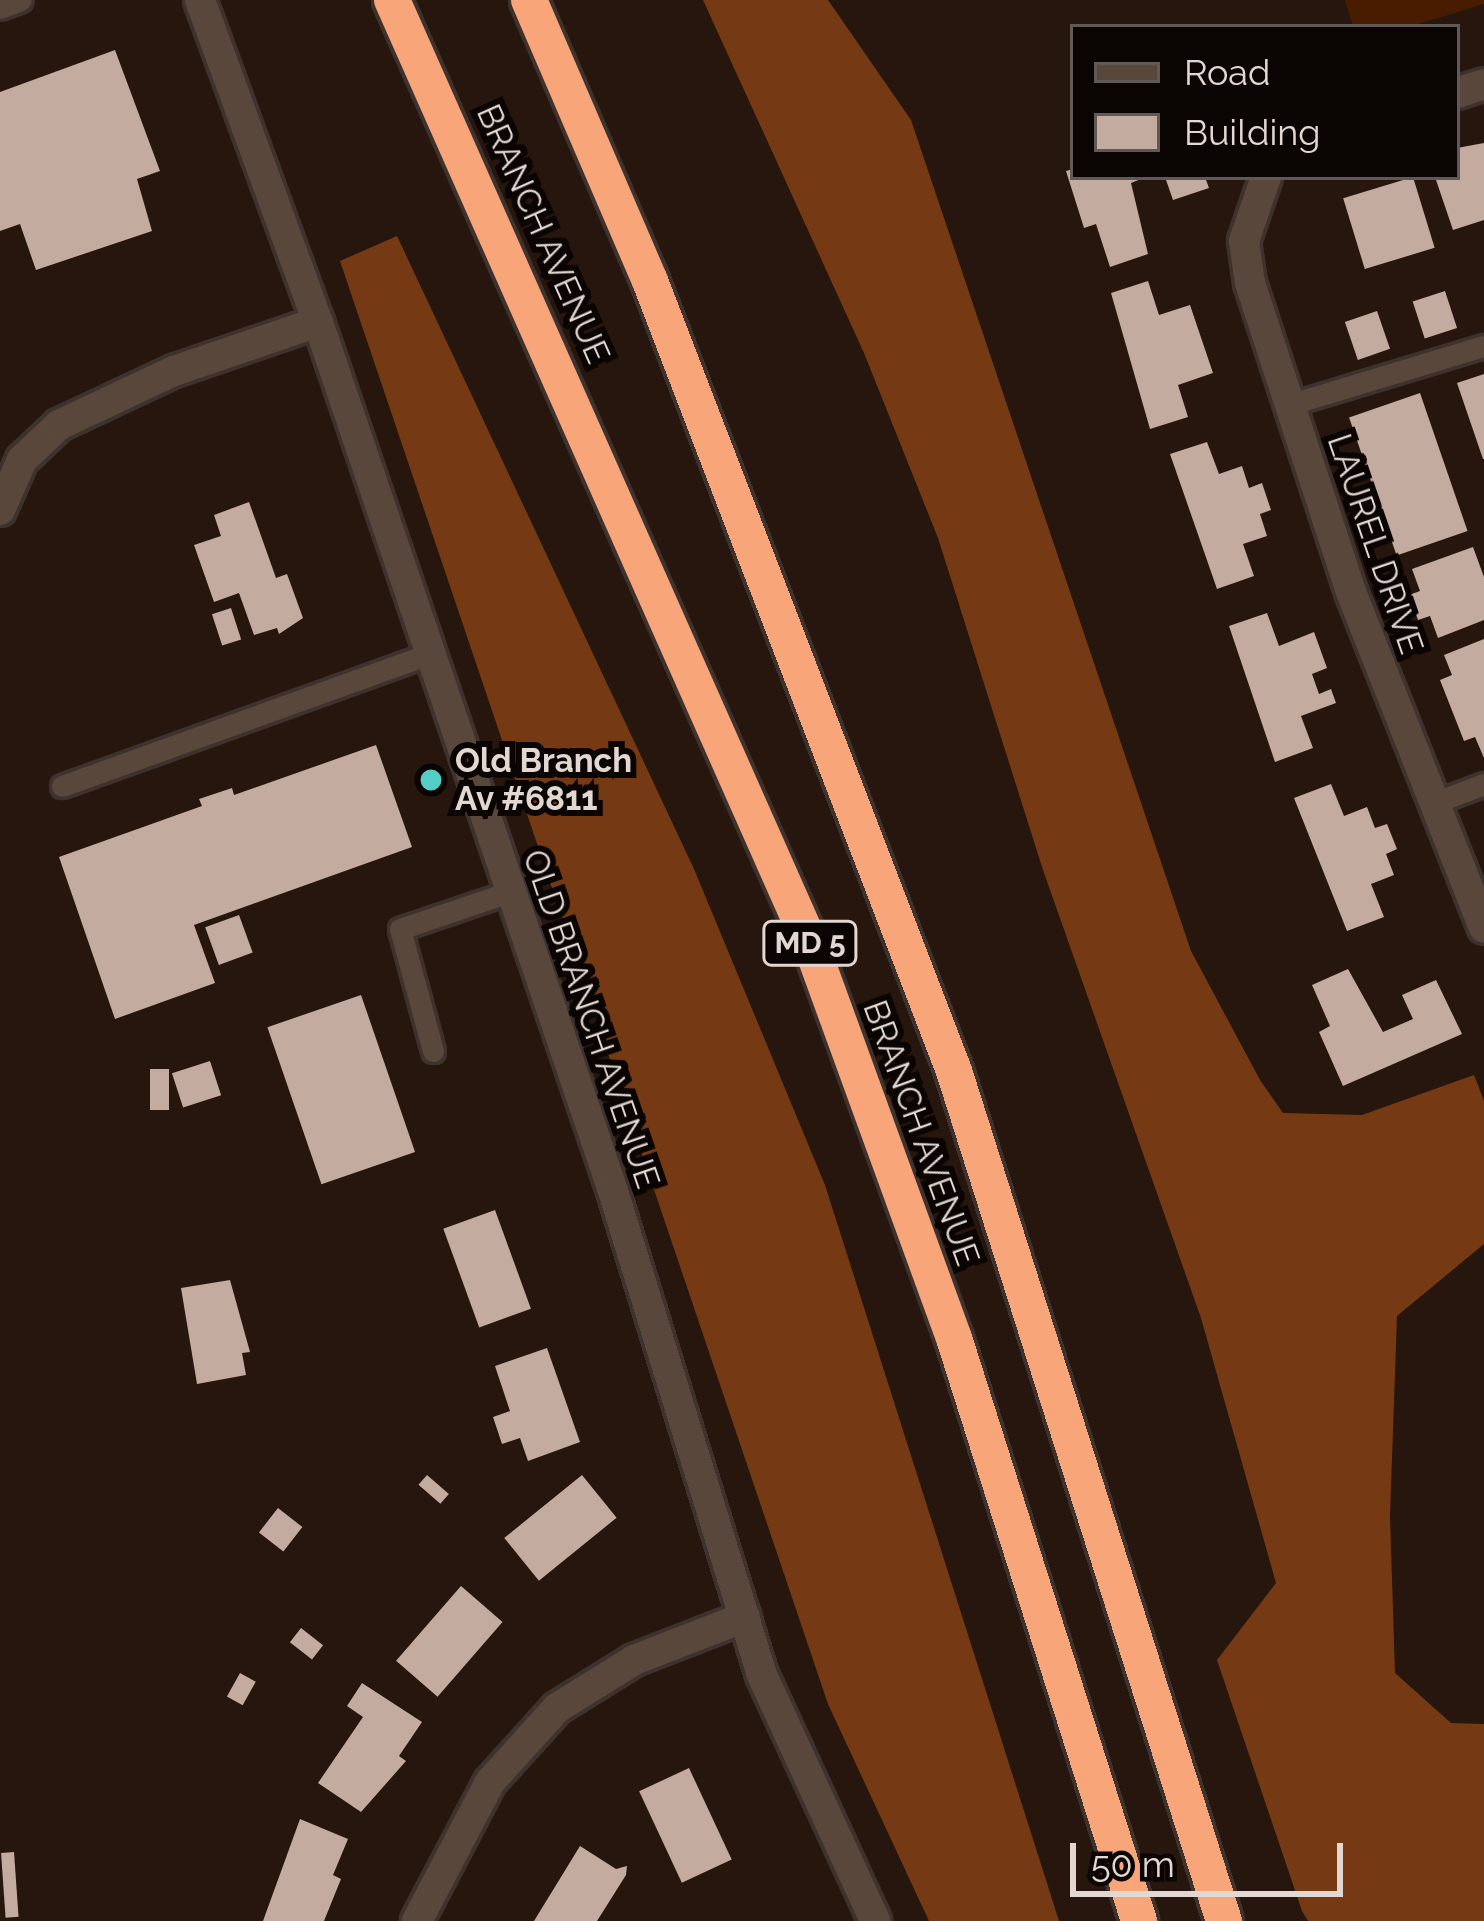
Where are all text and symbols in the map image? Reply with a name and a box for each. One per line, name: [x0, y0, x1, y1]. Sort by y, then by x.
legend: [1070, 24, 1460, 180]
text: Road: [1184, 51, 1270, 93]
street label: BRANCH AVENUE: [468, 98, 618, 370]
text: Building: [1184, 111, 1320, 153]
street label: LAUREL DRIVE: [1319, 429, 1431, 659]
place label: Old Branch Av #6811: [455, 741, 632, 819]
marker: Old Branch Av #6811: [418, 767, 444, 793]
street label: OLD BRANCH AVENUE: [514, 844, 668, 1194]
road number: MD 5: [762, 919, 858, 967]
street label: BRANCH AVENUE: [855, 995, 987, 1271]
scale bar: [1076, 1819, 1349, 1893]
text: 50 m: [1091, 1843, 1175, 1885]

